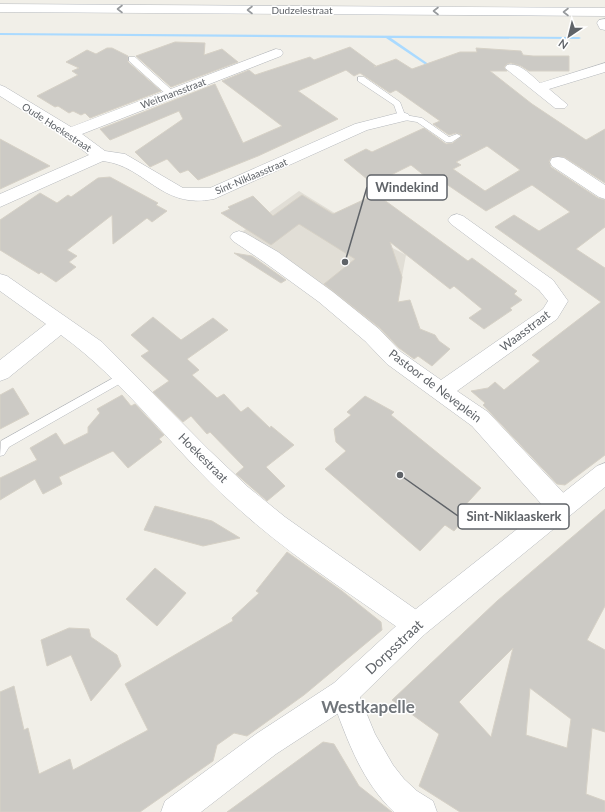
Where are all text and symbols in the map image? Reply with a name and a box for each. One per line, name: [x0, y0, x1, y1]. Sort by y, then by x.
street label: Dudzelestraat: [272, 4, 333, 16]
one-way arrow: [117, 5, 123, 13]
one-way arrow: [247, 6, 253, 14]
one-way arrow: [433, 7, 439, 15]
one-way arrow: [563, 8, 569, 16]
north arrow: [549, 16, 589, 56]
text: N: [556, 37, 570, 52]
street label: Weitmansstraat: [139, 75, 208, 111]
street label: Oude Hoekestraat: [20, 100, 94, 154]
street label: Sint-Niklaasstraat: [213, 155, 289, 197]
callout: Windekind: [367, 175, 447, 200]
text: Windekind: [375, 179, 439, 195]
street label: Waasstraat: [497, 306, 553, 354]
street label: Pastoor de Neveplein: [386, 346, 485, 425]
street label: Hoekestraat: [175, 430, 232, 486]
callout: Sint-Niklaaskerk: [458, 504, 569, 529]
text: Sint-Niklaaskerk: [467, 508, 562, 524]
street label: Dorpsstraat: [361, 616, 426, 678]
district label: Westkapelle: [321, 696, 415, 717]

